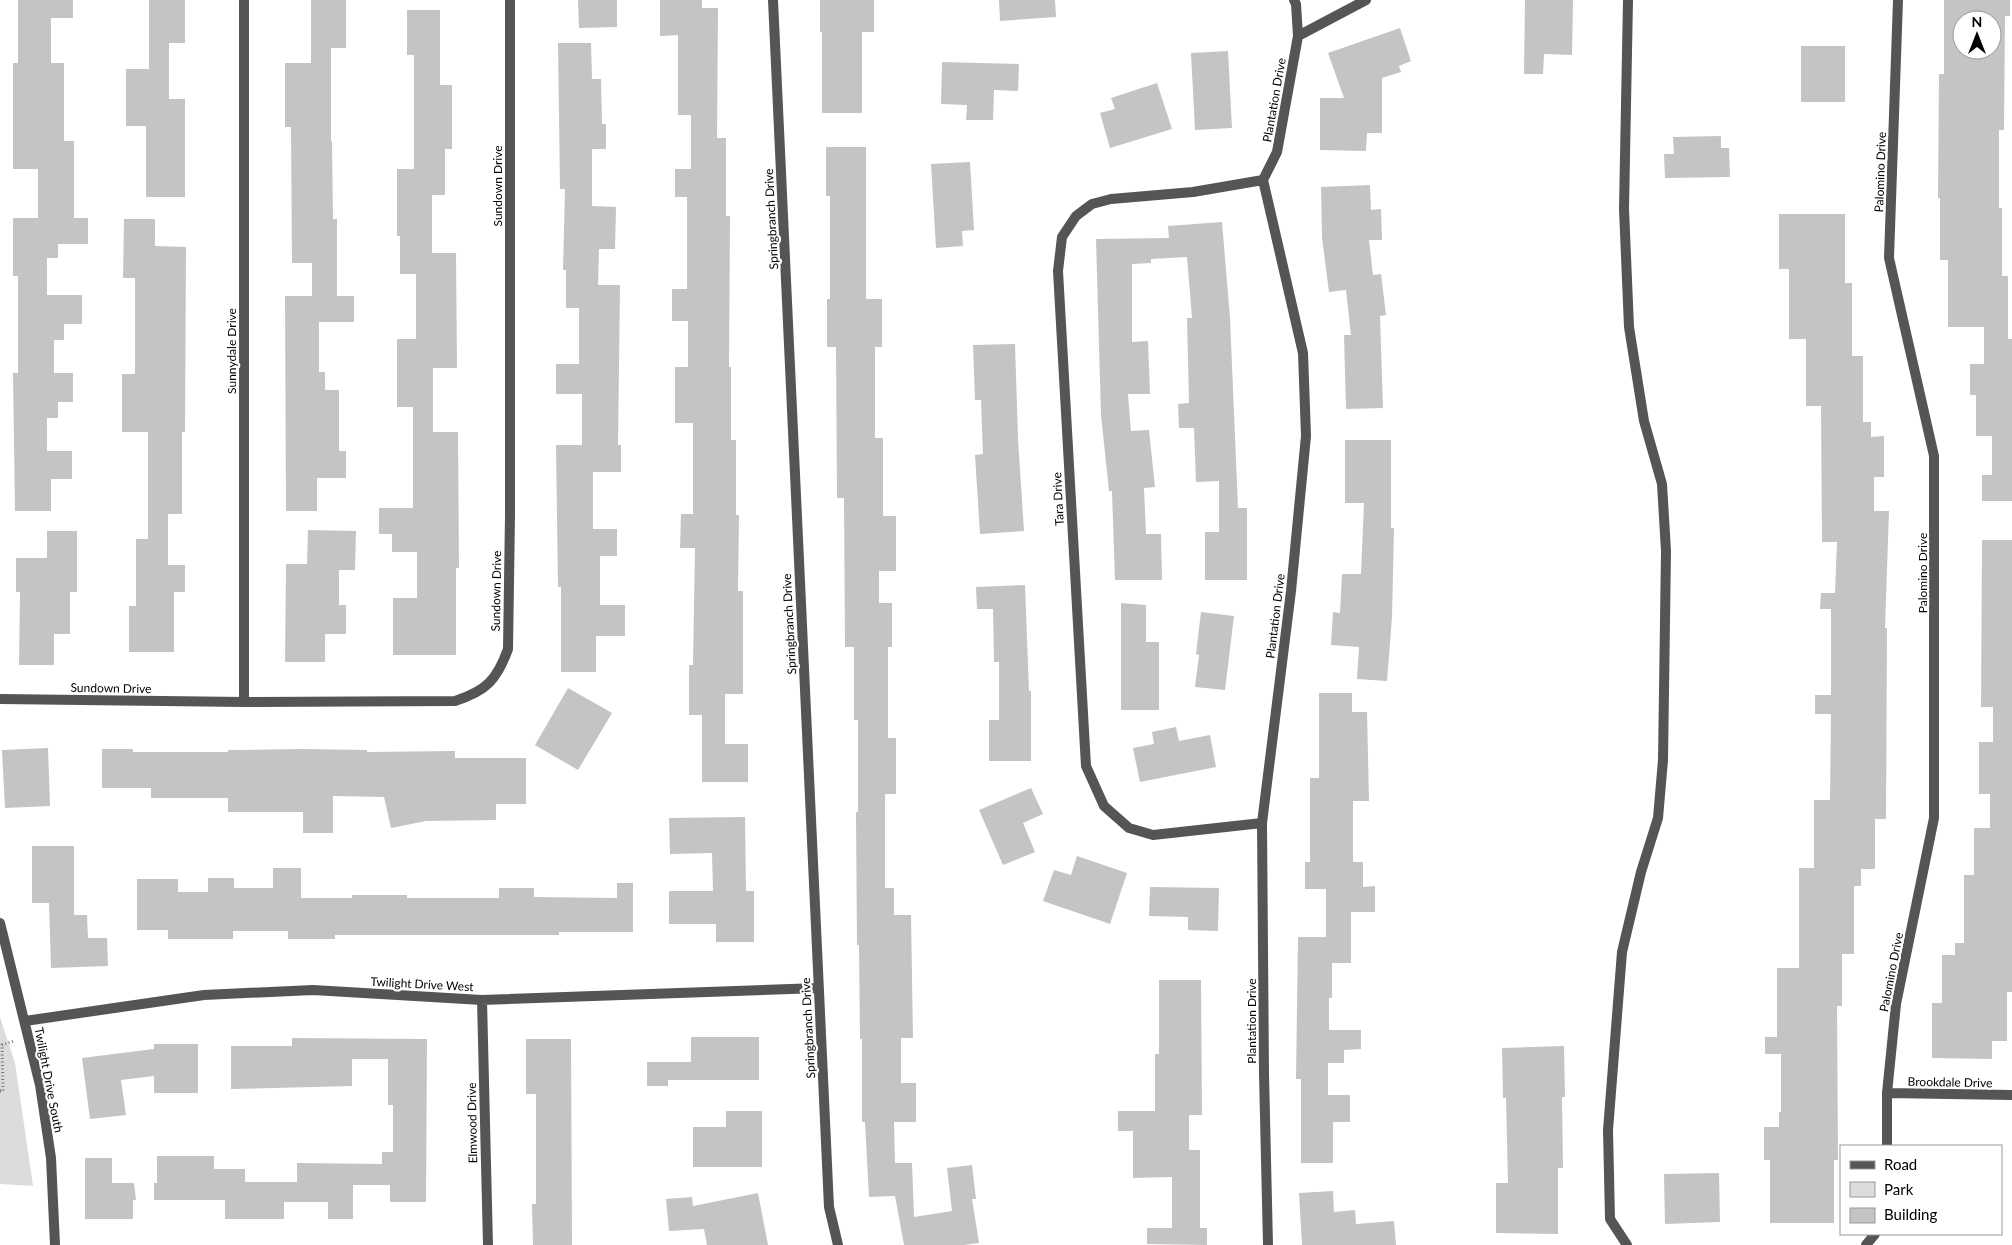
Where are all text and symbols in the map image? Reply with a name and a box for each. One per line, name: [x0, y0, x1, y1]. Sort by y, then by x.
north arrow: [1952, 10, 2002, 60]
text: N: [1972, 13, 1982, 30]
street label: Plantation Drive: [1259, 57, 1289, 143]
street label: Palomino Drive: [1871, 131, 1889, 213]
street label: Sundown Drive: [490, 145, 505, 227]
street label: Springbranch Drive: [761, 168, 781, 270]
street label: Sunnydale Drive: [224, 308, 239, 394]
street label: Tara Drive: [1049, 472, 1067, 526]
street label: Palomino Drive: [1915, 533, 1930, 613]
street label: Sundown Drive: [488, 550, 504, 632]
street label: Springbranch Drive: [779, 573, 799, 675]
street label: Plantation Drive: [1262, 573, 1288, 659]
street label: Sundown Drive: [70, 680, 152, 696]
street label: Palomino Drive: [1876, 931, 1906, 1013]
street label: Twilight Drive West: [370, 974, 475, 994]
street label: Springbranch Drive: [798, 977, 818, 1079]
street label: Plantation Drive: [1244, 978, 1259, 1064]
street label: Twilight Drive South: [31, 1026, 67, 1134]
street label: Brookdale Drive: [1908, 1074, 1992, 1090]
street label: Elmwood Drive: [464, 1082, 480, 1164]
legend: [1840, 1145, 2002, 1235]
text: Road: [1884, 1155, 1917, 1173]
text: Park: [1884, 1180, 1914, 1198]
text: Building: [1884, 1205, 1937, 1223]

